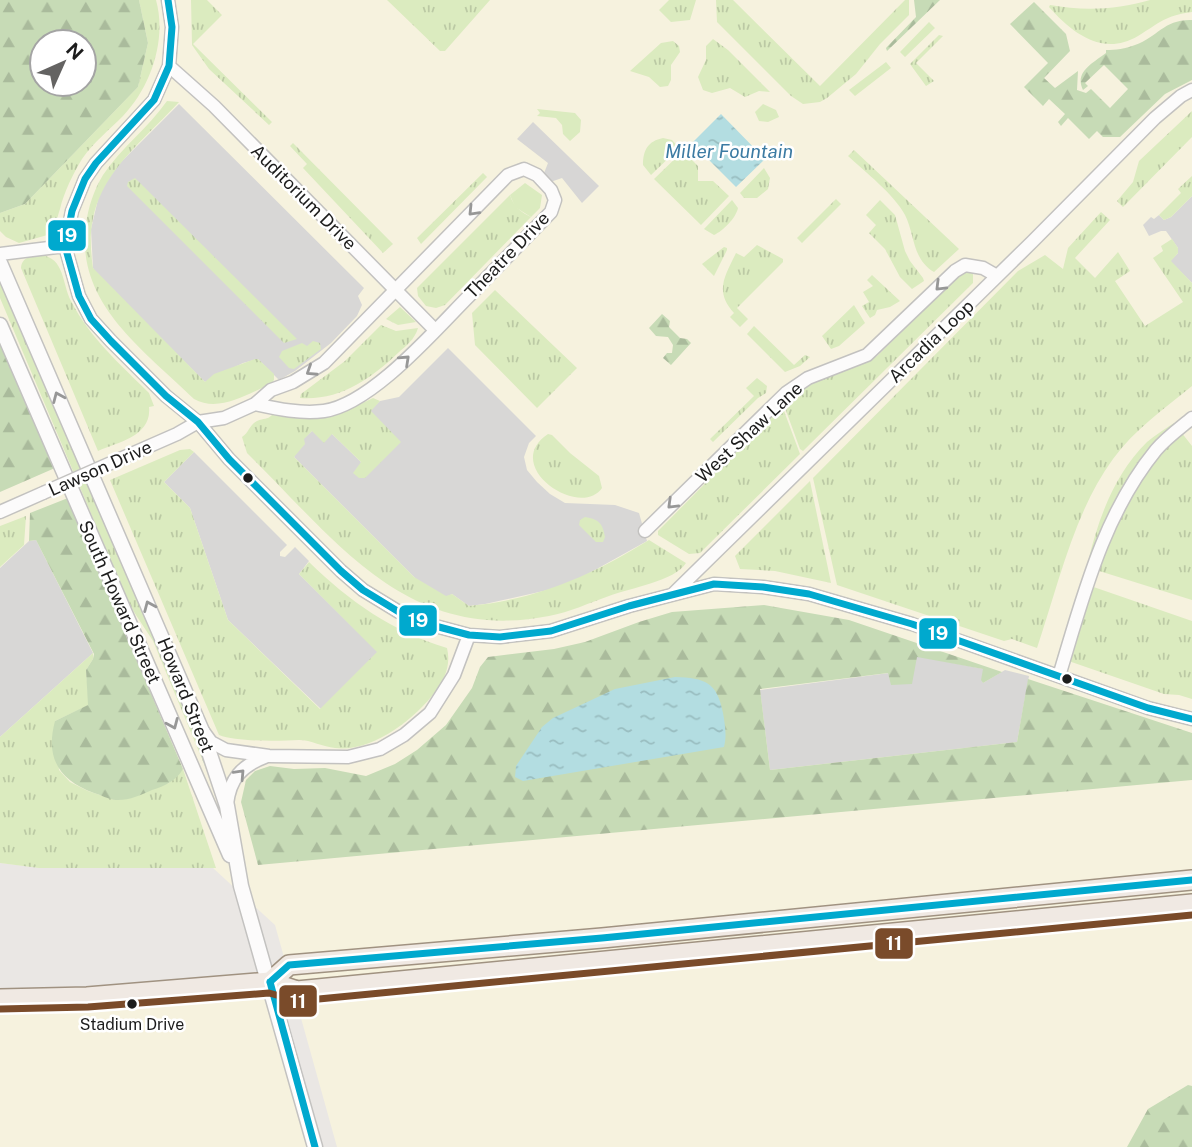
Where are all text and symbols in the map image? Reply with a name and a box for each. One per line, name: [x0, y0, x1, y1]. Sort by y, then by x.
north arrow: [28, 28, 98, 98]
text: N: [62, 38, 88, 64]
street label: Auditorium Drive: [247, 140, 361, 254]
water label: Miller Fountain: [665, 140, 793, 162]
one-way arrow: [468, 203, 481, 216]
street label: Theatre Drive: [461, 207, 553, 303]
line badge: 19: [47, 219, 87, 252]
text: 19: [57, 224, 77, 246]
one-way arrow: [936, 278, 948, 290]
street label: Arcadia Loop: [884, 295, 978, 387]
one-way arrow: [397, 355, 410, 368]
one-way arrow: [306, 363, 319, 376]
street label: West Shaw Lane: [691, 377, 807, 487]
one-way arrow: [52, 392, 66, 404]
street label: Lawson Drive: [45, 436, 155, 500]
unlabelled marker: [241, 471, 255, 485]
one-way arrow: [667, 496, 680, 509]
street label: South Howard Street: [75, 517, 165, 687]
one-way arrow: [143, 601, 157, 613]
line badge: 19: [398, 604, 438, 637]
text: 19: [408, 609, 428, 631]
line badge: 19: [918, 617, 958, 650]
text: 19: [928, 622, 948, 644]
street label: Howard Street: [153, 634, 219, 756]
unlabelled marker: [1060, 672, 1074, 686]
one-way arrow: [165, 717, 179, 730]
one-way arrow: [231, 769, 244, 782]
line badge: 11: [874, 927, 914, 960]
text: 11: [886, 932, 902, 954]
line badge: 11: [278, 984, 318, 1018]
text: 11: [290, 990, 306, 1012]
marker: Stadium Drive: [125, 997, 139, 1011]
place label: Stadium Drive: [80, 1015, 184, 1034]

